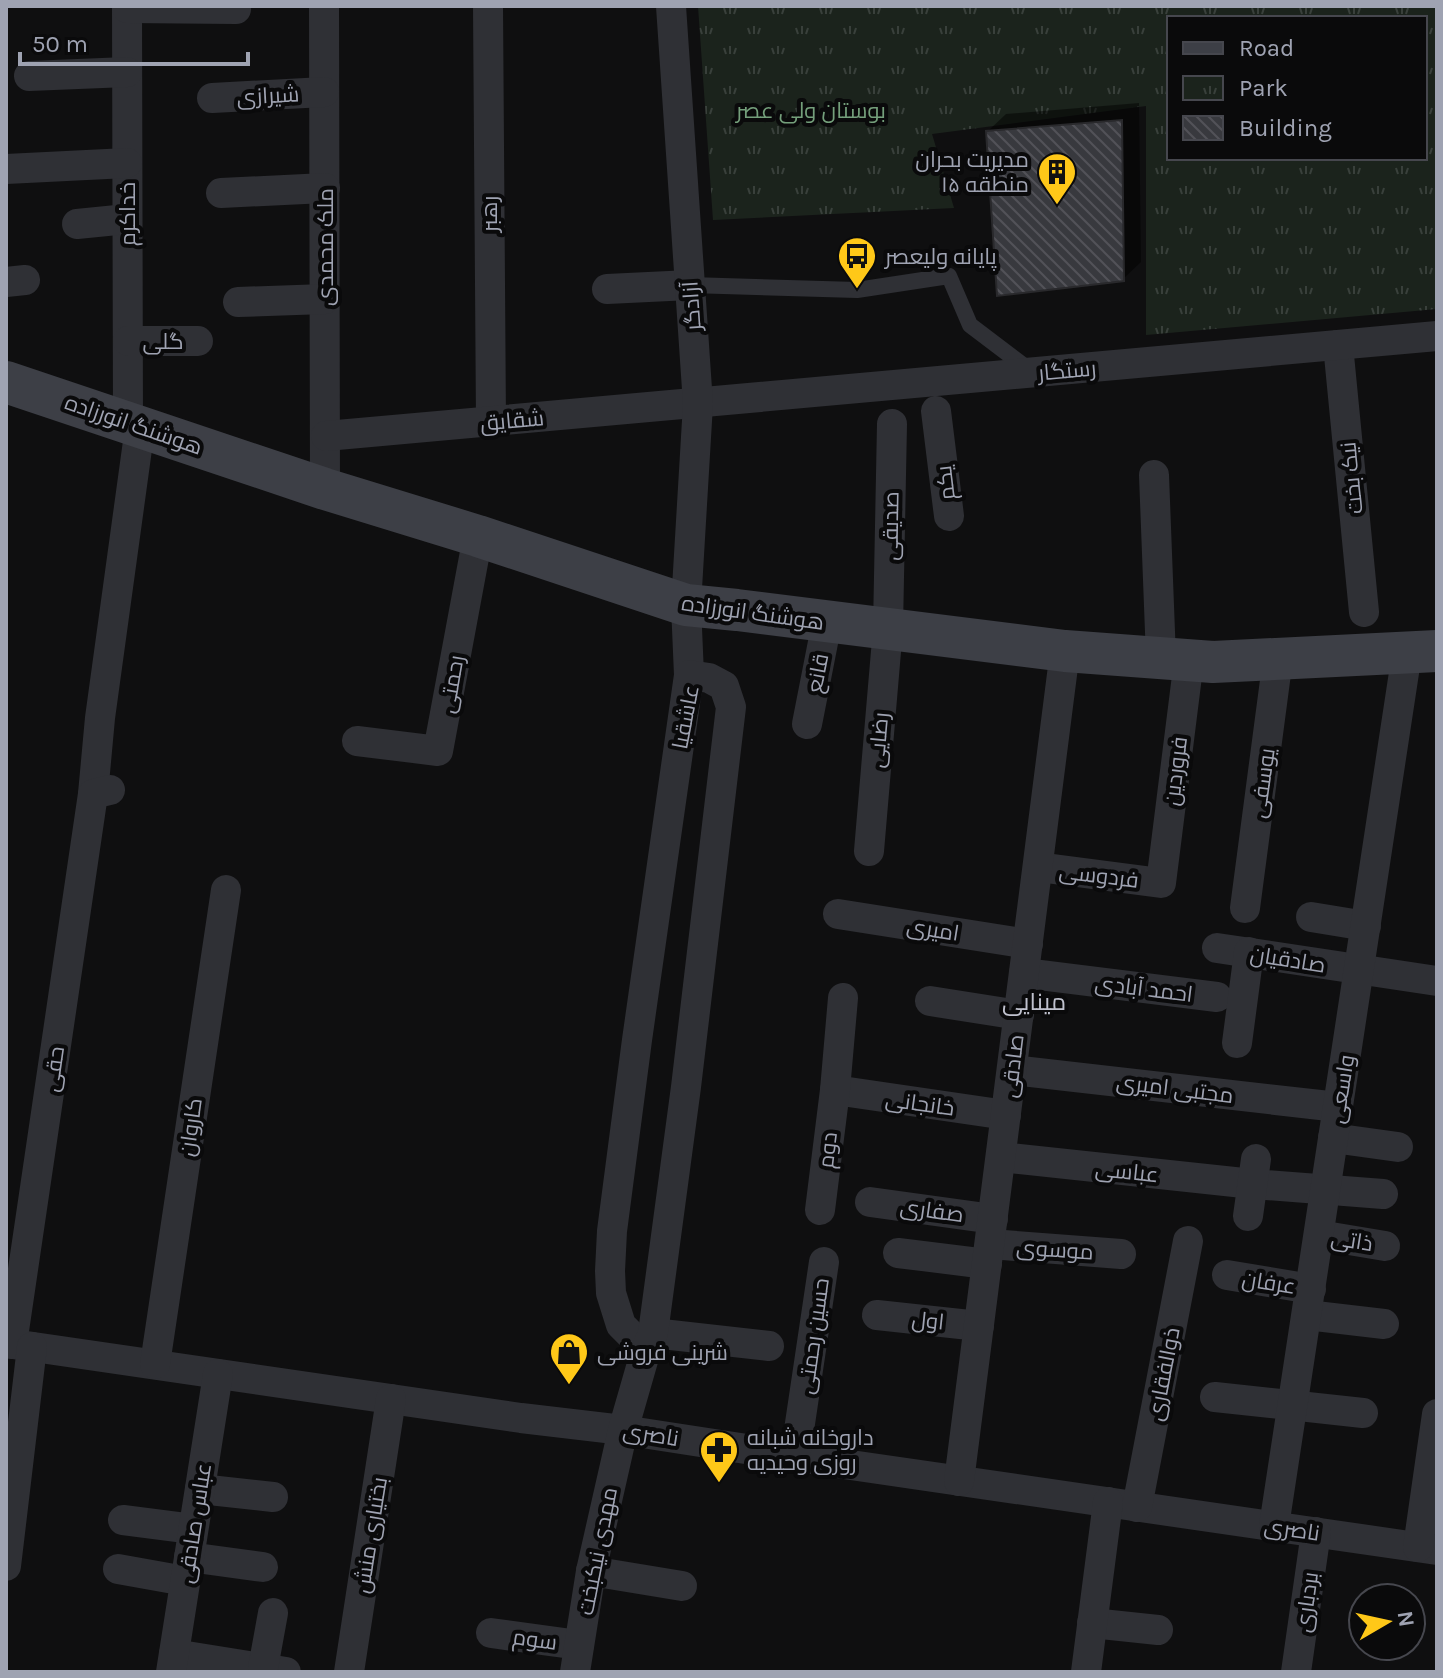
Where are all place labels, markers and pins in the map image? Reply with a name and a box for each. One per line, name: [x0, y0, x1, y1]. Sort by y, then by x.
place label: مدیریت بحران منطقه ۱۵: [915, 147, 1029, 198]
building icon: مدیریت بحران منطقه ۱۵: [1036, 151, 1078, 206]
bus stop icon: پایانه ولیعصر: [836, 235, 878, 290]
place label: پایانه ولیعصر: [883, 244, 997, 271]
shop icon: شرینی فروشی: [548, 1331, 590, 1386]
place label: شرینی فروشی: [597, 1340, 728, 1366]
place label: داروخانه شبانه روزی وحیدیه: [747, 1425, 874, 1476]
pharmacy icon: داروخانه شبانه روزی وحیدیه: [698, 1429, 740, 1484]

